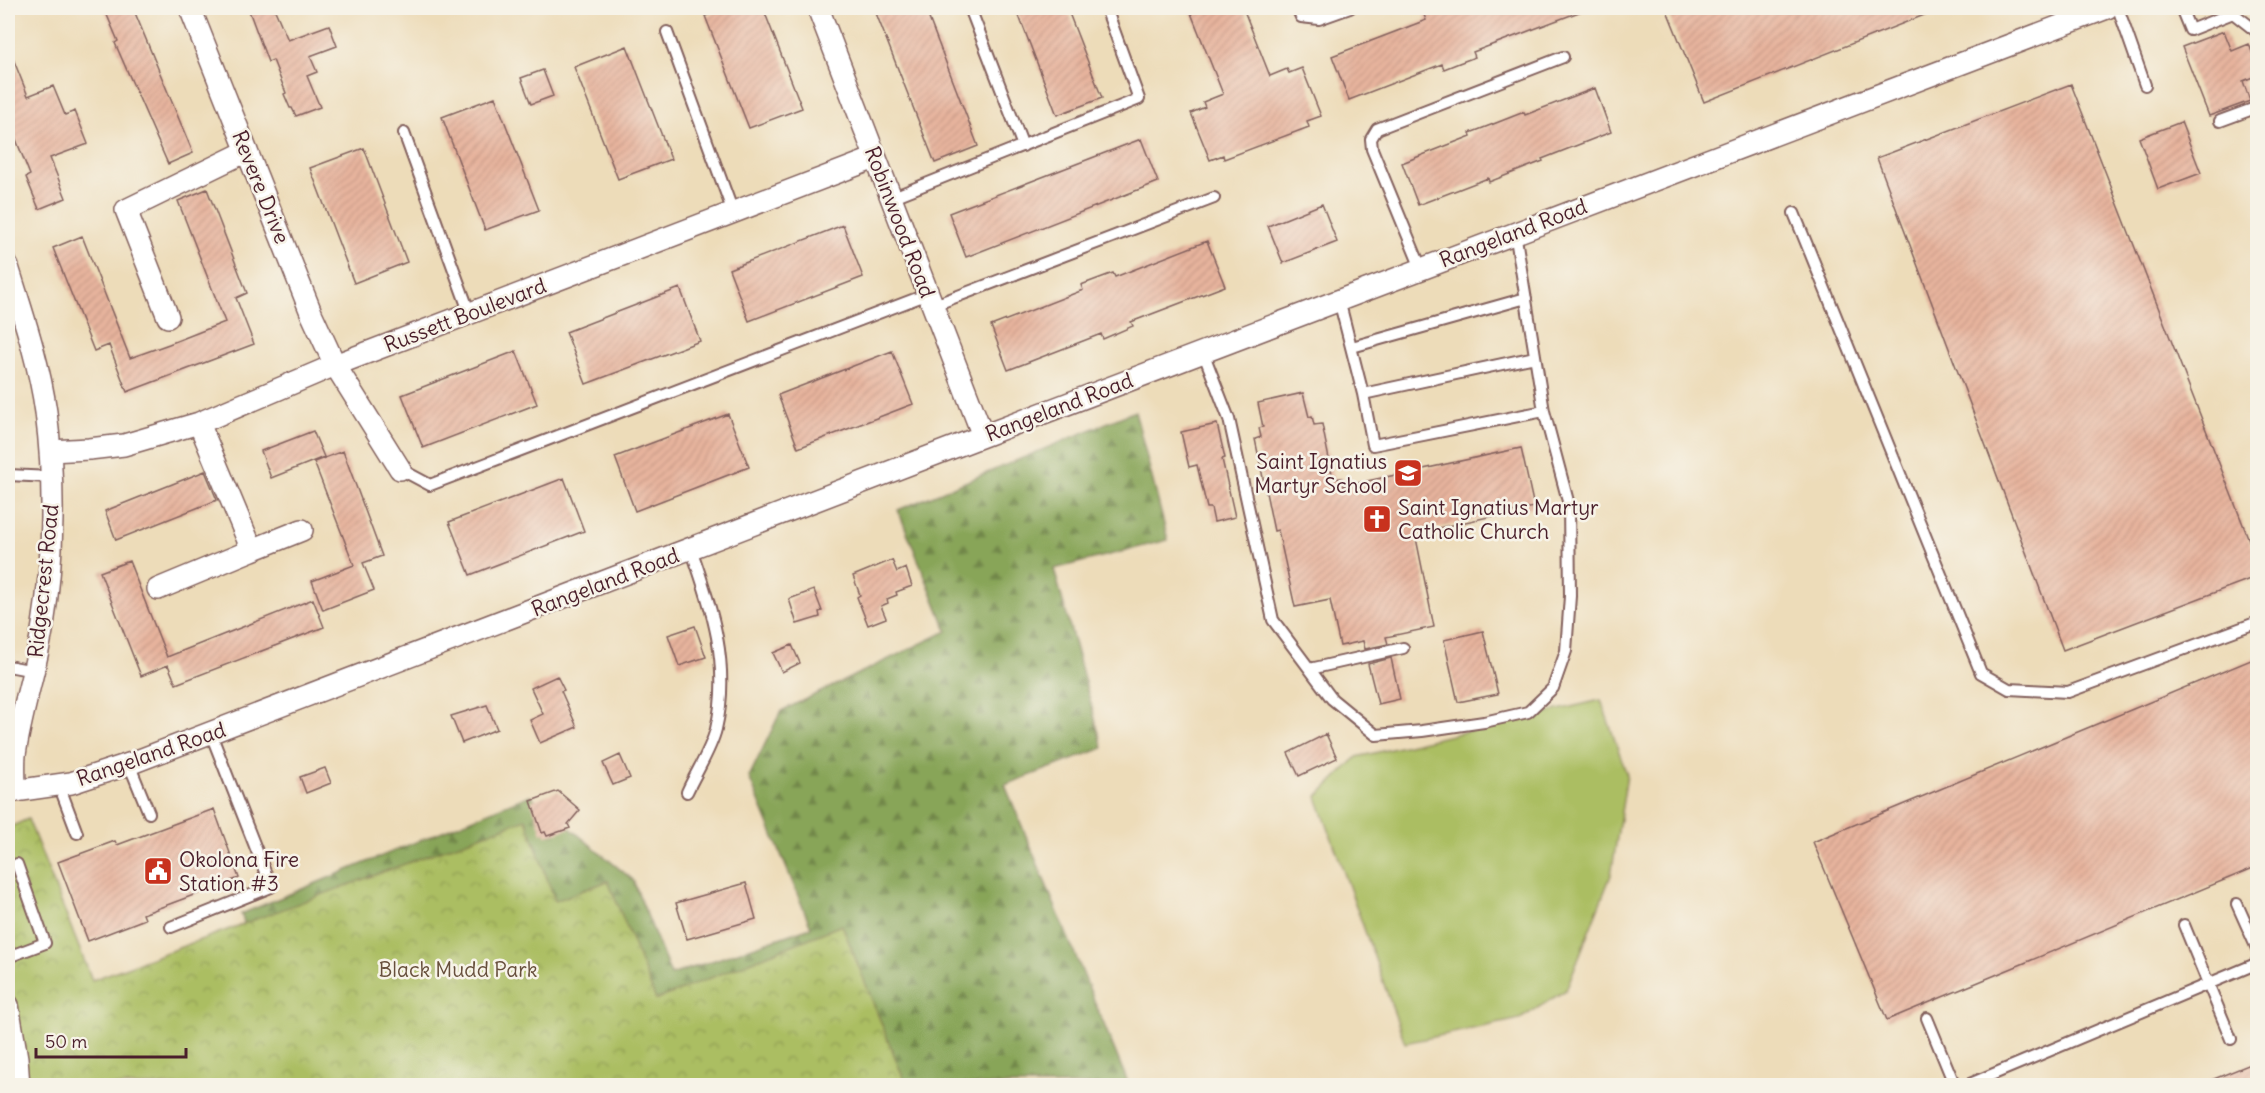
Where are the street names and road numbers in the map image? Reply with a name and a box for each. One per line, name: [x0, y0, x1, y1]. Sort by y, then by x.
street label: Revere Drive: [226, 126, 296, 248]
street label: Robinwood Road: [859, 142, 941, 302]
street label: Rangeland Road: [1435, 192, 1591, 274]
street label: Russett Boulevard: [380, 272, 550, 358]
street label: Rangeland Road: [981, 366, 1137, 448]
street label: Ridgecrest Road: [22, 503, 64, 659]
street label: Rangeland Road: [527, 541, 683, 623]
street label: Rangeland Road: [73, 716, 229, 792]

